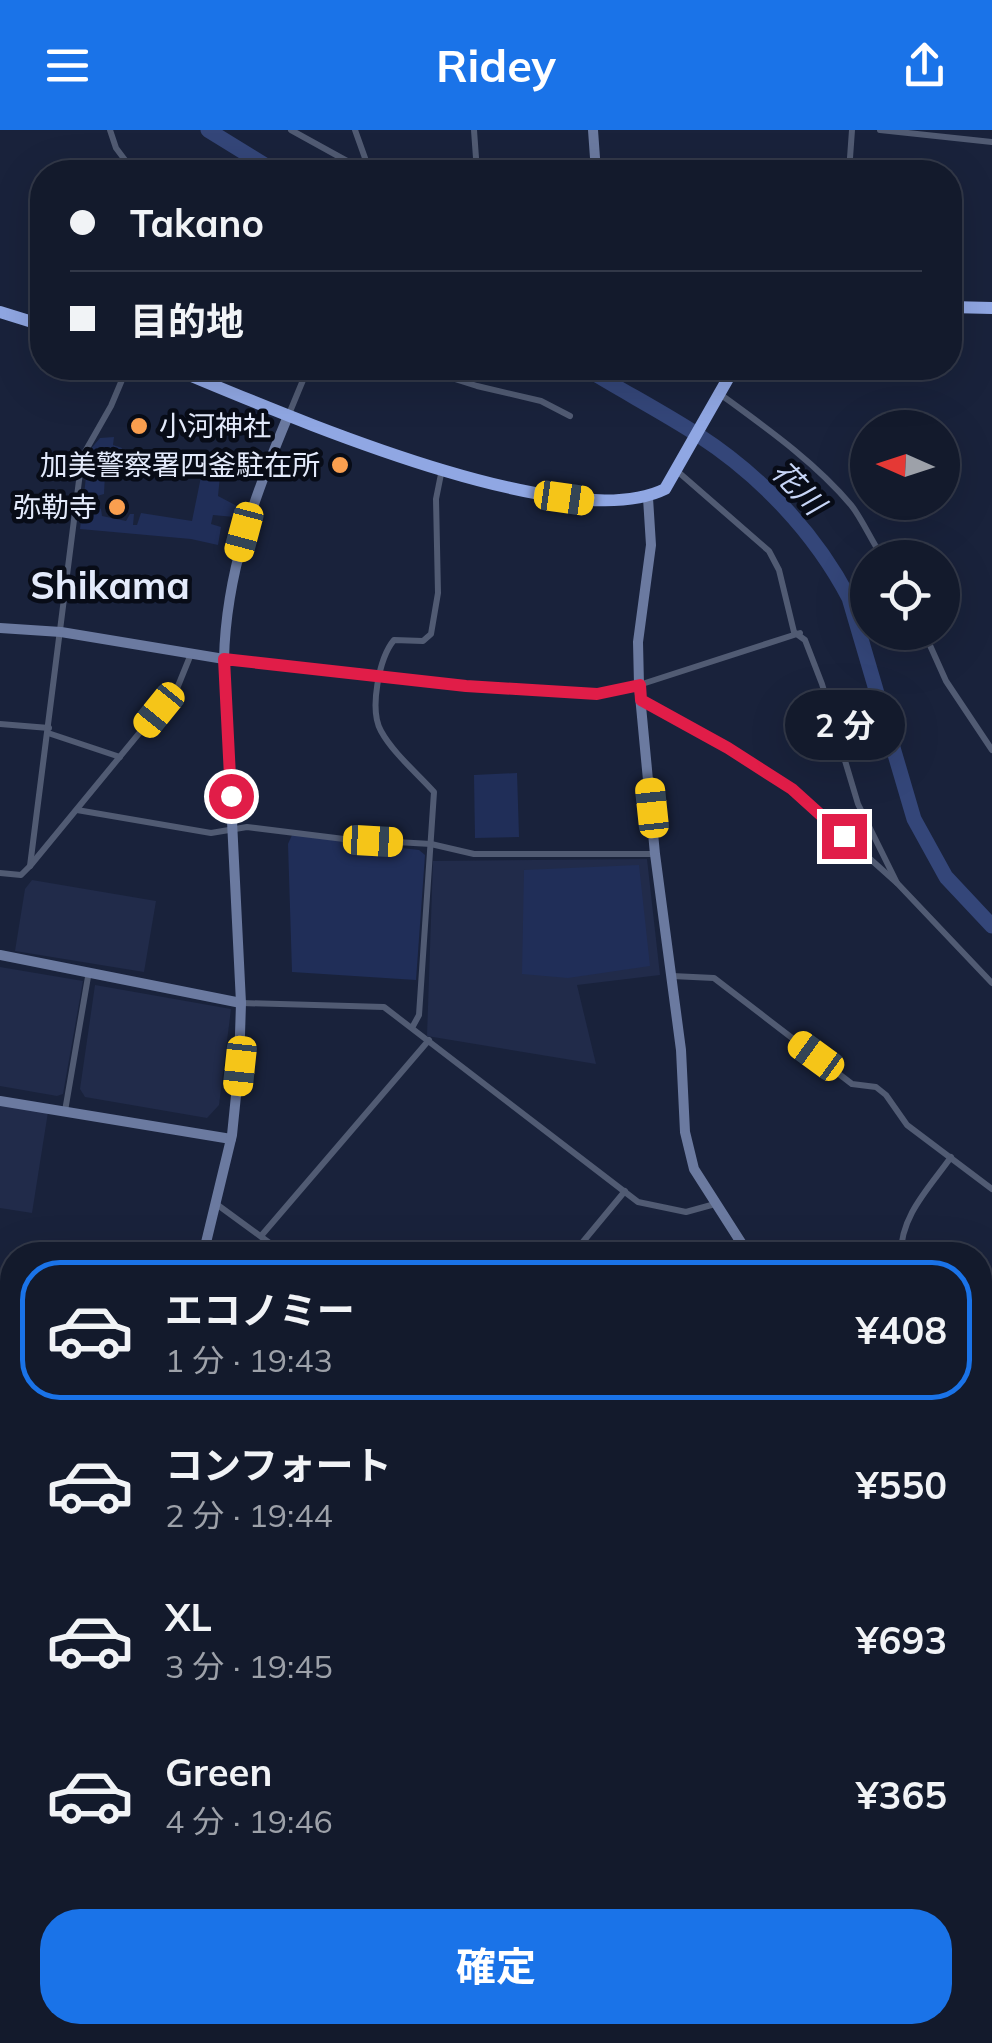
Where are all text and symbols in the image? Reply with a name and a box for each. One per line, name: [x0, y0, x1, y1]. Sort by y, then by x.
text: Ridey: [436, 37, 556, 93]
icon: menu: [40, 38, 95, 93]
icon: share: [897, 38, 952, 93]
text: Takano: [130, 199, 264, 247]
text: 目的地: [130, 297, 244, 345]
place label: 小河神社: [159, 408, 271, 443]
north arrow: [850, 410, 960, 520]
map controls: [850, 410, 960, 650]
marker: 小河神社: [128, 415, 150, 437]
place label: 加美警察署四釜駐在所: [40, 447, 320, 482]
water label: 花川: [764, 453, 835, 524]
marker: 加美警察署四釜駐在所: [329, 454, 351, 476]
car: [532, 479, 596, 517]
place label: 弥勒寺: [13, 489, 97, 524]
marker: 弥勒寺: [106, 496, 128, 518]
car: [222, 499, 266, 565]
button: locate: [850, 540, 960, 650]
district label: Shikama: [30, 561, 190, 609]
car: [128, 677, 190, 743]
callout: 2 分: [784, 691, 904, 761]
text: 2 分: [815, 705, 875, 745]
route start: [209, 774, 254, 819]
car: [634, 777, 670, 839]
route end: [822, 814, 867, 859]
car: [342, 824, 404, 858]
car: [783, 1026, 849, 1086]
car: [222, 1035, 258, 1097]
icon: car: [45, 1285, 135, 1375]
text: エコノミー: [165, 1286, 355, 1334]
text: ¥408: [856, 1306, 947, 1354]
text: 1 分 · 19:43: [165, 1340, 333, 1380]
icon: car: [45, 1440, 135, 1530]
text: コンフォート: [165, 1441, 392, 1489]
text: ¥550: [856, 1461, 947, 1509]
text: 2 分 · 19:44: [165, 1495, 333, 1535]
text: XL: [165, 1593, 212, 1641]
icon: car: [45, 1595, 135, 1685]
text: ¥693: [856, 1616, 947, 1664]
text: 3 分 · 19:45: [165, 1646, 333, 1686]
text: Green: [165, 1748, 272, 1796]
icon: car: [45, 1750, 135, 1840]
text: ¥365: [856, 1771, 947, 1819]
text: 4 分 · 19:46: [165, 1801, 333, 1841]
button: 確定: [40, 1909, 952, 2024]

